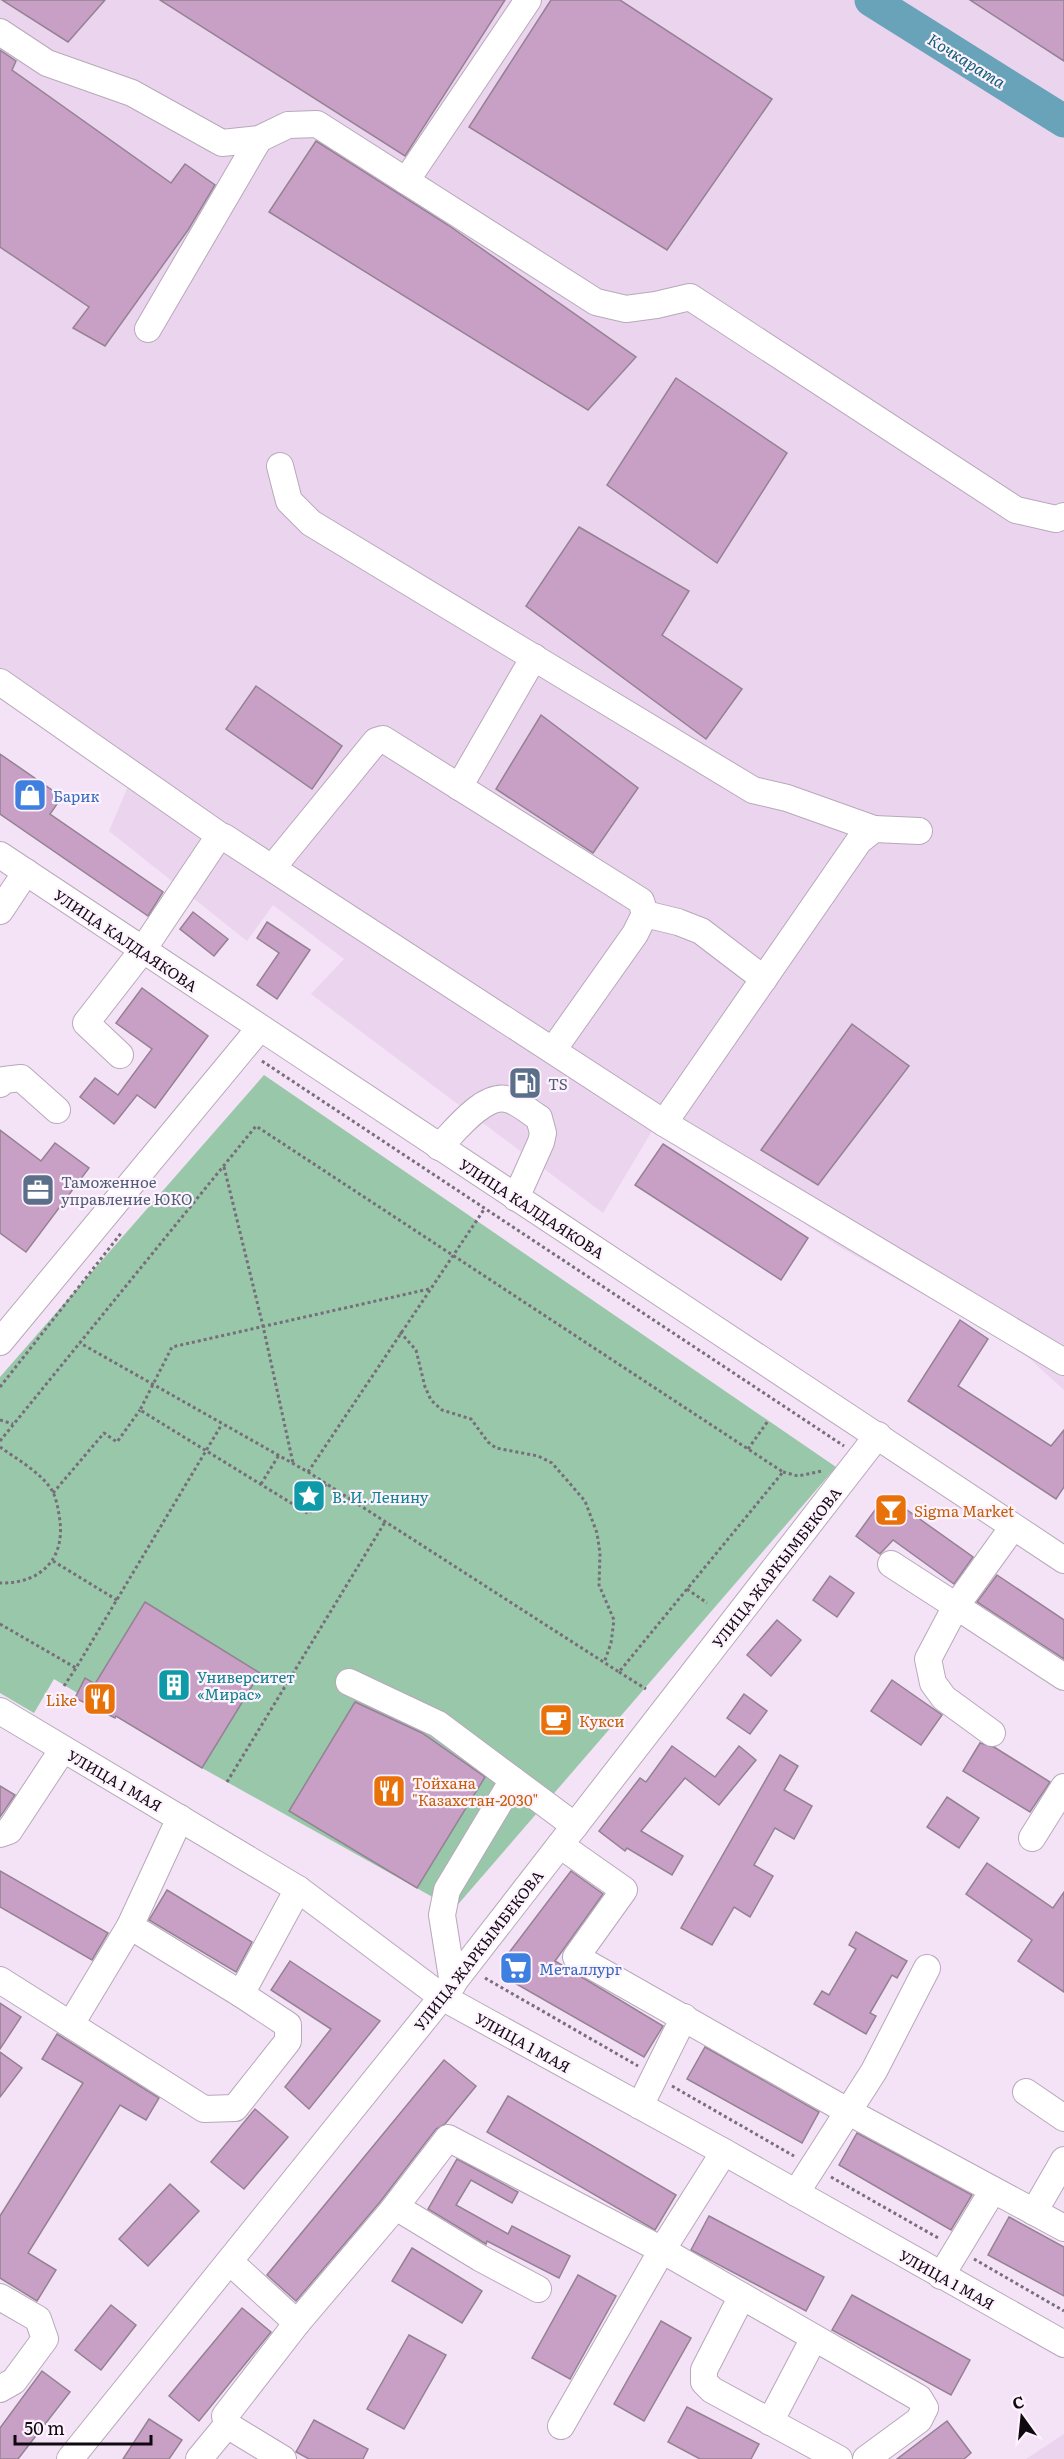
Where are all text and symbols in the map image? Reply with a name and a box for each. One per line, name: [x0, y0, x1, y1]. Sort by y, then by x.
water label: Кочкарата: [923, 27, 1011, 94]
shop icon: Барик: [12, 777, 48, 813]
place label: Барик: [53, 784, 100, 807]
street label: УЛИЦА КАЛДАЯКОВА: [49, 883, 203, 997]
fuel station icon: TS: [507, 1065, 543, 1101]
place label: TS: [548, 1072, 568, 1095]
street label: УЛИЦА КАЛДАЯКОВА: [455, 1152, 609, 1264]
place label: Таможенное управление ЮКО: [61, 1170, 192, 1210]
office icon: Таможенное управление ЮКО: [20, 1172, 56, 1208]
place icon: В. И. Ленину: [291, 1478, 327, 1514]
street label: УЛИЦА ЖАРКЫМБЕКОВА: [706, 1482, 846, 1652]
place label: В. И. Ленину: [332, 1485, 429, 1508]
bar icon: Sigma Market: [873, 1492, 909, 1528]
place label: Sigma Market: [914, 1499, 1014, 1522]
place label: Университет «Мирас»: [197, 1665, 295, 1705]
building icon: Университет «Мирас»: [156, 1667, 192, 1703]
restaurant icon: Like: [82, 1681, 118, 1717]
place label: Like: [46, 1688, 77, 1711]
cafe icon: Кукси: [538, 1702, 574, 1738]
place label: Кукси: [579, 1709, 625, 1732]
street label: УЛИЦА 1 МАЯ: [63, 1743, 167, 1817]
place label: Тойхана "Казахстан-2030": [412, 1771, 538, 1811]
restaurant icon: Тойхана "Казахстан-2030": [371, 1773, 407, 1809]
street label: УЛИЦА ЖАРКЫМБЕКОВА: [408, 1865, 548, 2035]
supermarket icon: Металлург: [498, 1950, 534, 1986]
place label: Металлург: [539, 1957, 623, 1980]
street label: УЛИЦА 1 МАЯ: [471, 2006, 575, 2078]
street label: УЛИЦА 1 МАЯ: [895, 2243, 999, 2315]
north arrow: [992, 2387, 1052, 2447]
text: С: [1009, 2388, 1026, 2415]
scale bar: [15, 2408, 152, 2446]
text: 50 m: [24, 2414, 65, 2441]

